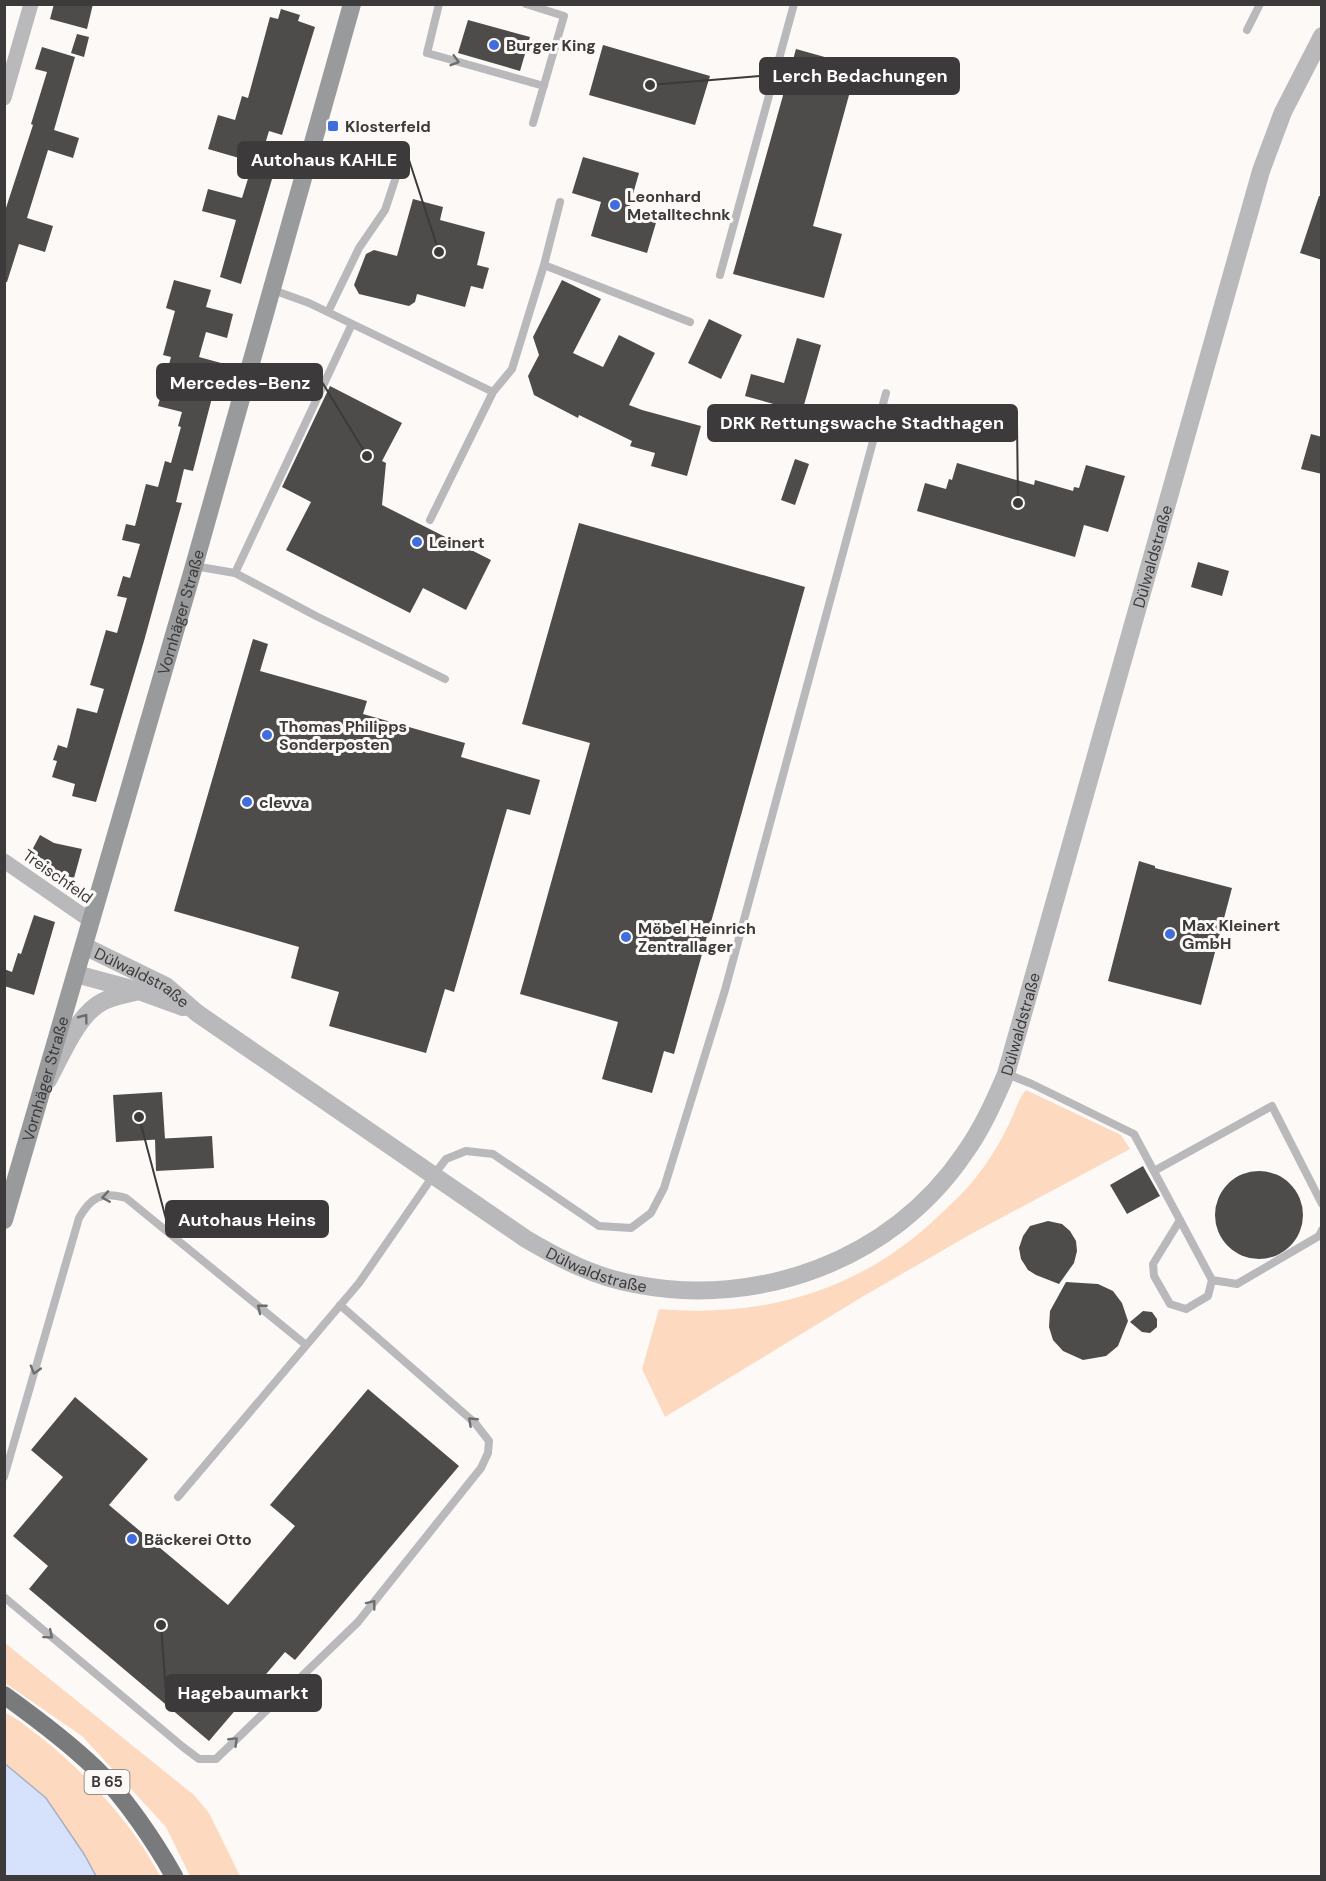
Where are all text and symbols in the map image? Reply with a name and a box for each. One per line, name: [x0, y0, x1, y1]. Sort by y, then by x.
place label: Burger King: [506, 35, 596, 56]
marker: Burger King: [487, 38, 501, 52]
one-way arrow: [449, 54, 460, 66]
callout: Lerch Bedachungen: [760, 58, 959, 94]
text: Lerch Bedachungen: [772, 64, 948, 88]
place label: Klosterfeld: [345, 116, 431, 137]
marker: Klosterfeld: [326, 119, 340, 133]
callout: Autohaus KAHLE: [238, 142, 409, 178]
text: Autohaus KAHLE: [251, 148, 397, 172]
place label: Leonhard Metalltechnk: [627, 186, 731, 225]
marker: Leonhard Metalltechnk: [608, 198, 622, 212]
callout: Mercedes-Benz: [157, 364, 322, 400]
text: Mercedes-Benz: [170, 371, 310, 395]
callout: DRK Rettungswache Stadthagen: [708, 405, 1017, 441]
text: DRK Rettungswache Stadthagen: [720, 411, 1004, 435]
street label: Dülwaldstraße: [1128, 503, 1177, 610]
place label: Leinert: [429, 532, 485, 553]
marker: Leinert: [410, 535, 424, 549]
street label: Vornhäger Straße: [153, 547, 209, 678]
place label: Thomas Philipps Sonderposten: [279, 716, 407, 755]
marker: Thomas Philipps Sonderposten: [260, 728, 274, 742]
place label: clevva: [259, 792, 309, 813]
marker: clevva: [240, 795, 254, 809]
street label: Treischfeld: [19, 845, 97, 908]
place label: Max Kleinert GmbH: [1182, 915, 1280, 954]
place label: Möbel Heinrich Zentrallager: [638, 918, 756, 957]
marker: Max Kleinert GmbH: [1163, 927, 1177, 941]
marker: Möbel Heinrich Zentrallager: [619, 930, 633, 944]
street label: Dülwaldstraße: [91, 943, 194, 1013]
street label: Dülwaldstraße: [996, 970, 1045, 1078]
street label: Vornhäger Straße: [17, 1014, 74, 1144]
one-way arrow: [77, 1014, 88, 1025]
one-way arrow: [101, 1190, 111, 1202]
callout: Autohaus Heins: [166, 1201, 328, 1237]
text: Autohaus Heins: [178, 1208, 316, 1232]
street label: Dülwaldstraße: [542, 1242, 648, 1297]
one-way arrow: [256, 1305, 267, 1316]
one-way arrow: [30, 1364, 42, 1375]
one-way arrow: [469, 1417, 480, 1428]
place label: Bäckerei Otto: [144, 1529, 252, 1550]
marker: Bäckerei Otto: [125, 1532, 139, 1546]
one-way arrow: [365, 1600, 376, 1611]
one-way arrow: [42, 1628, 53, 1639]
callout: Hagebaumarkt: [166, 1675, 321, 1711]
text: Hagebaumarkt: [177, 1681, 309, 1705]
one-way arrow: [227, 1738, 238, 1749]
road number: B 65: [84, 1770, 130, 1794]

